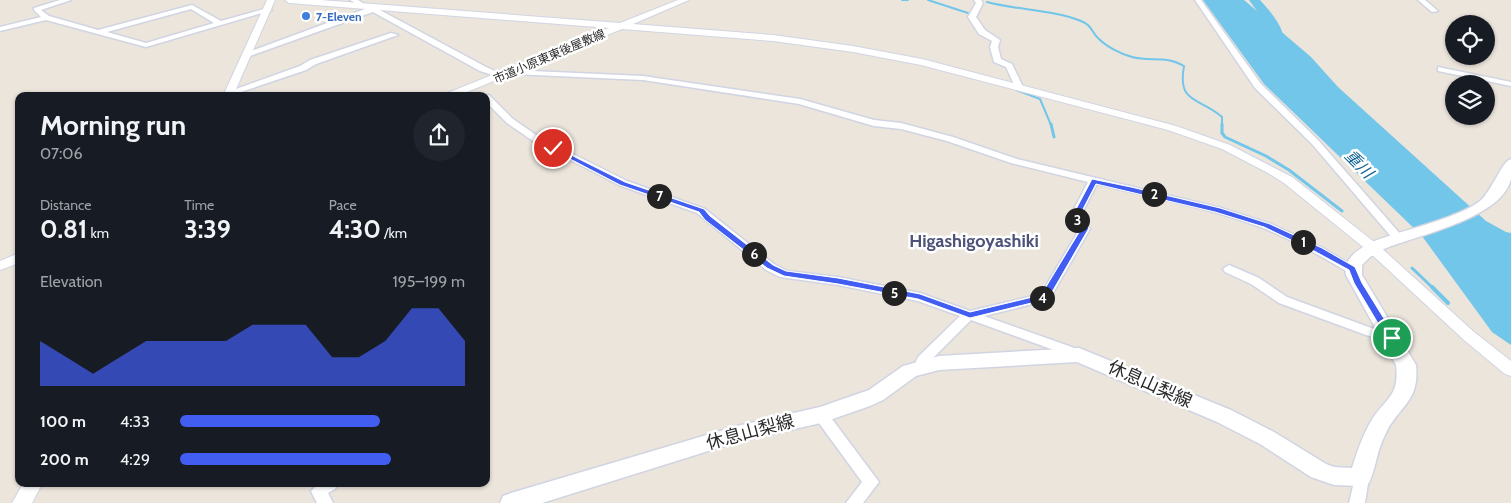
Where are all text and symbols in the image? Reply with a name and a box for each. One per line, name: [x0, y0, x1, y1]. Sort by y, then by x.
place label: 7-Eleven: [316, 9, 362, 24]
marker: 7-Eleven: [300, 10, 312, 22]
map controls: [1445, 15, 1495, 125]
button: locate: [1445, 15, 1495, 65]
street label: 市道小原東東後屋敷線: [491, 26, 607, 86]
button: layers: [1445, 75, 1495, 125]
text: Morning run: [40, 108, 186, 142]
button: share: [413, 109, 465, 161]
pin: [532, 127, 574, 169]
icon: check: [539, 134, 567, 162]
text: 07:06: [40, 144, 83, 163]
water label: 重川: [1341, 146, 1378, 183]
pin: 2: [1142, 182, 1166, 206]
pin: 7: [646, 184, 672, 208]
text: 2: [1151, 185, 1158, 203]
text: 7: [656, 187, 663, 205]
text: Distance: [40, 196, 92, 214]
text: Time: [184, 196, 214, 214]
text: Pace: [329, 196, 357, 214]
pin: 3: [1064, 208, 1090, 232]
text: 3: [1074, 211, 1081, 229]
text: 0.81: [40, 214, 87, 244]
text: 3:39: [184, 214, 231, 244]
text: 4:30: [329, 214, 381, 244]
text: km: [87, 224, 109, 242]
text: /km: [381, 224, 407, 242]
district label: Higashigoyashiki: [909, 230, 1039, 252]
pin: 1: [1290, 230, 1316, 254]
text: 1: [1301, 233, 1306, 251]
pin: 6: [742, 242, 766, 266]
text: 6: [751, 245, 758, 263]
text: Elevation: [40, 272, 103, 291]
text: 195–199 m: [393, 272, 465, 291]
pin: 5: [882, 280, 906, 306]
text: 5: [891, 284, 898, 302]
pin: 4: [1030, 286, 1054, 310]
text: 4: [1038, 289, 1047, 307]
pin: [1371, 317, 1413, 359]
icon: arrive: [1378, 324, 1406, 352]
street label: 休息山梨線: [1104, 356, 1196, 412]
street label: 休息山梨線: [704, 410, 796, 454]
text: 100 m: [40, 412, 86, 431]
text: 4:33: [120, 412, 150, 431]
text: 200 m: [40, 450, 89, 469]
text: 4:29: [120, 450, 150, 469]

